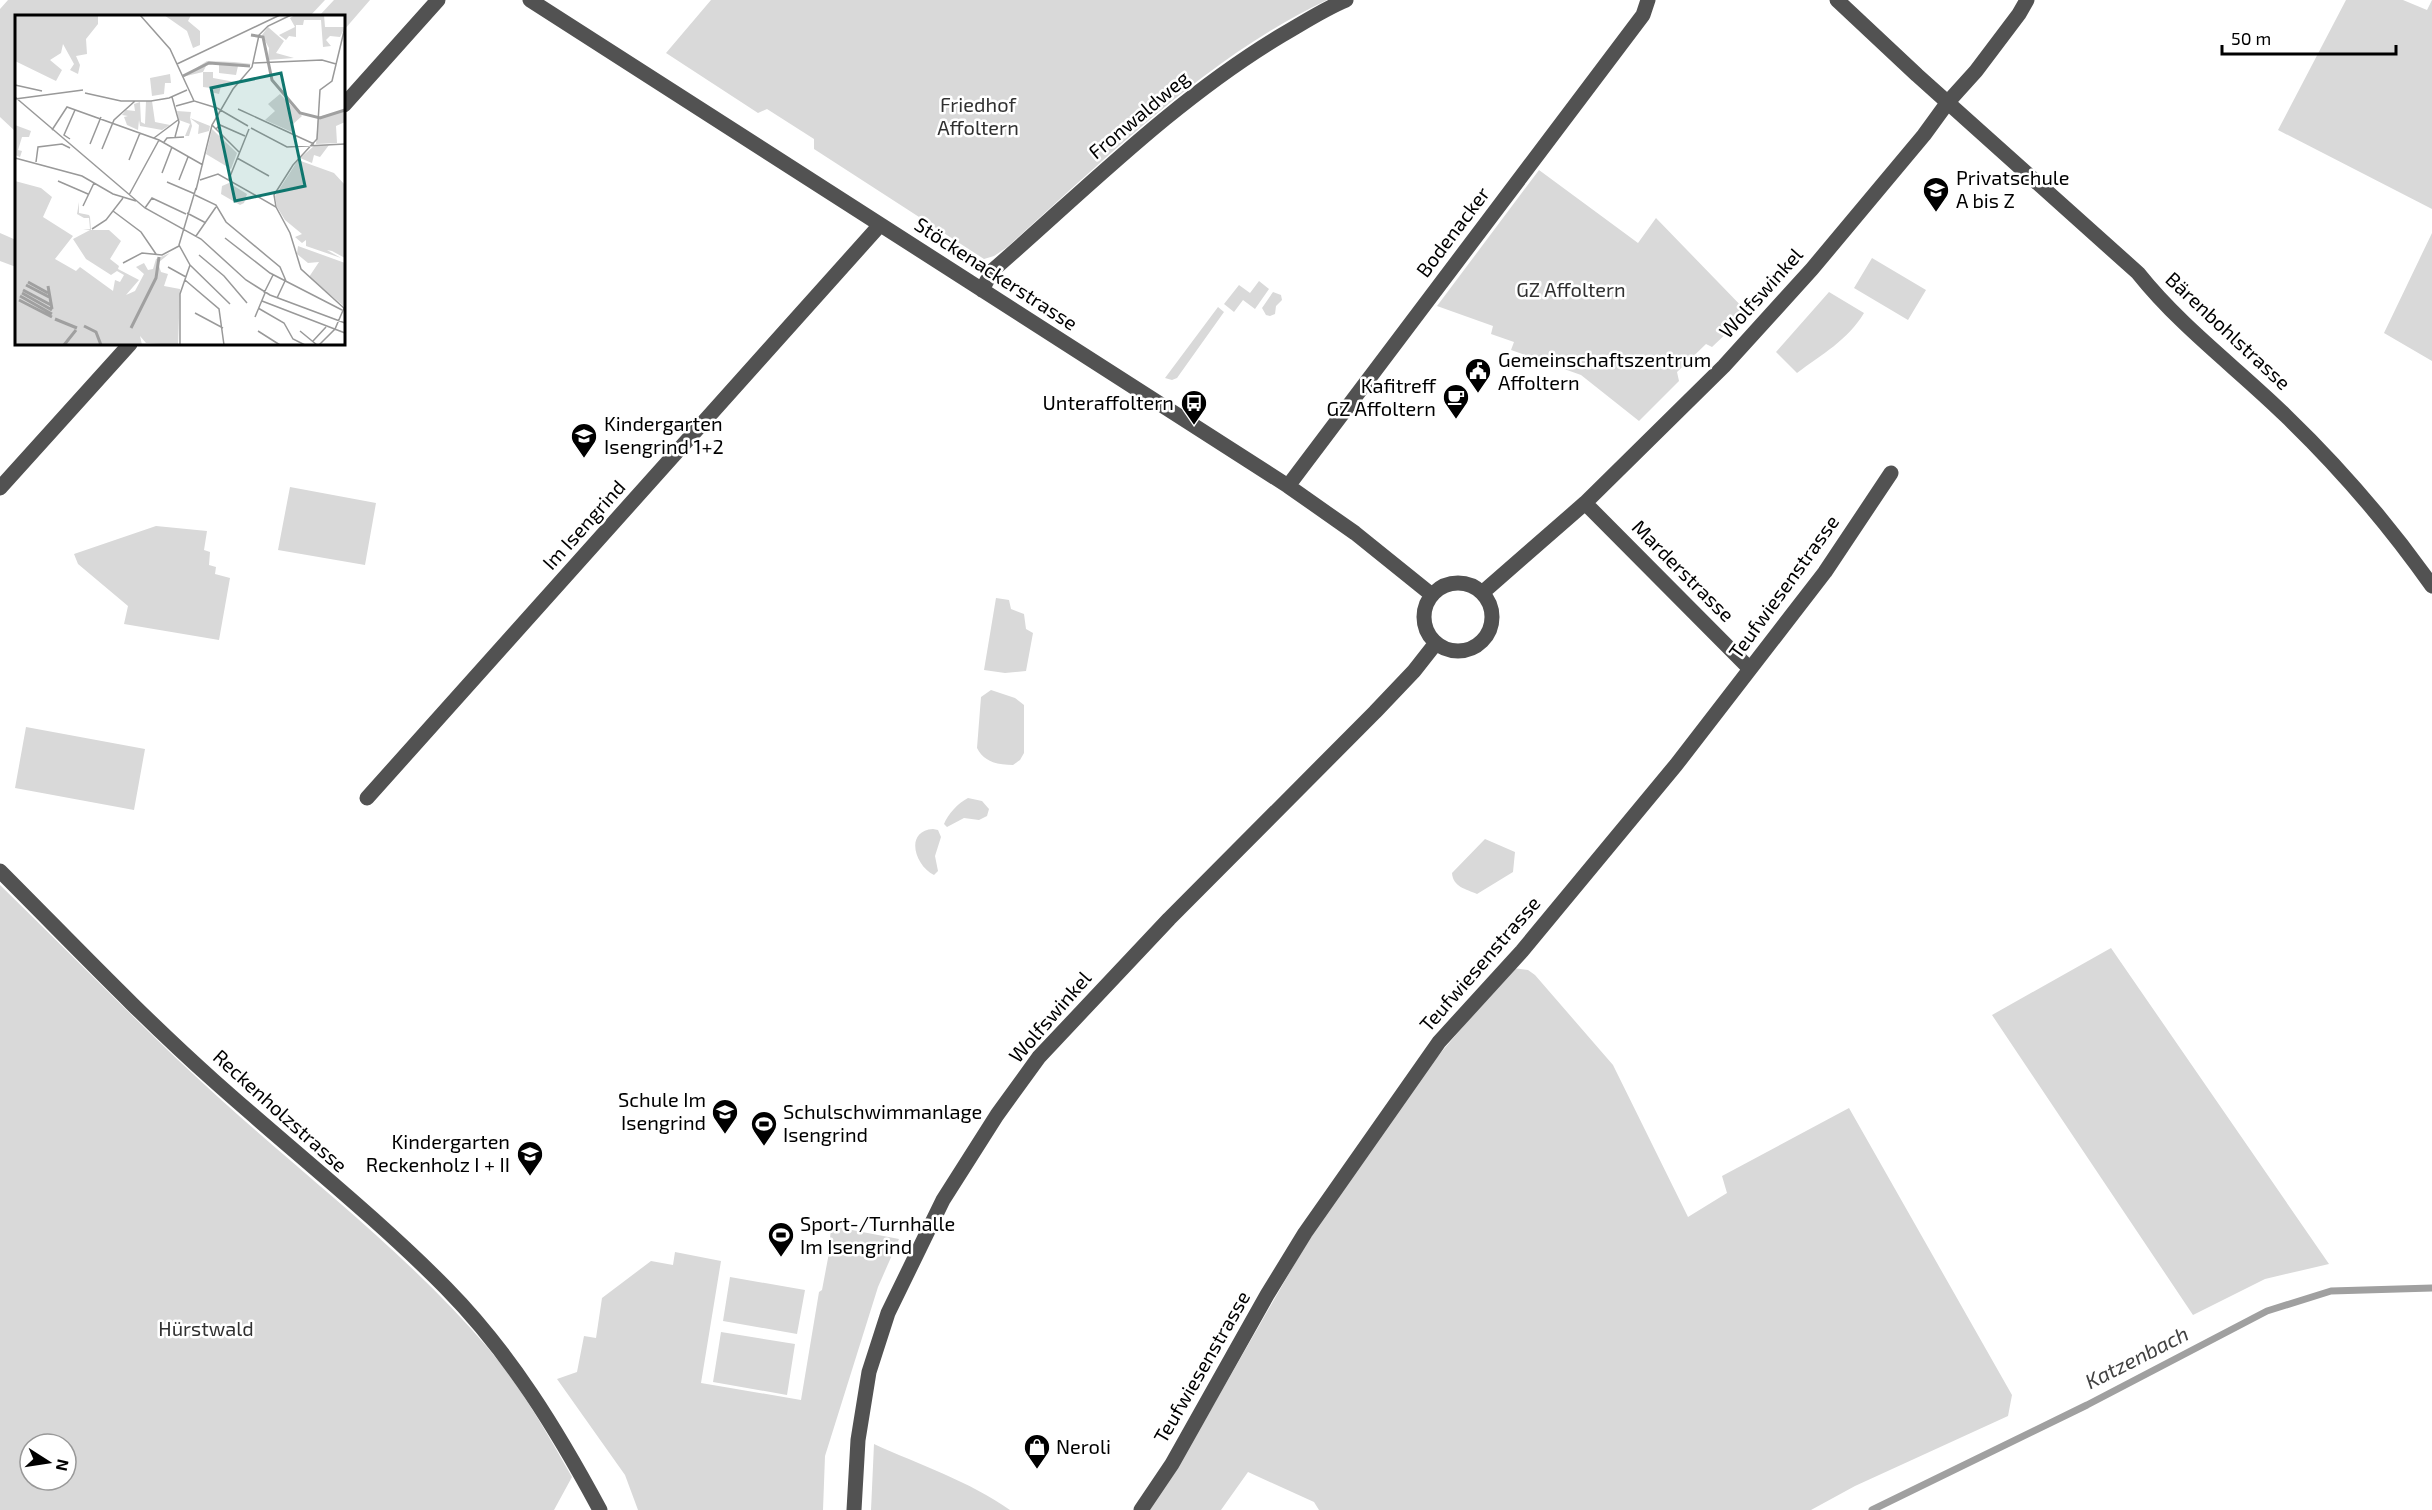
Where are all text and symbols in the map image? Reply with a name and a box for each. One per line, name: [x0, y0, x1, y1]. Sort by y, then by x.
inset map: [15, 15, 345, 345]
scale bar: [2222, 18, 2396, 56]
text: 50 m: [2231, 27, 2271, 49]
street label: Fronwaldweg: [1083, 65, 1194, 163]
park label: Friedhof Affoltern: [937, 92, 1019, 139]
place label: Privatschule A bis Z: [1956, 165, 2070, 212]
school or university icon: Privatschule A bis Z: [1921, 175, 1951, 213]
street label: Bodenacker: [1410, 181, 1494, 281]
street label: Stöckenackerstrasse: [911, 212, 1082, 335]
street label: Wolfswinkel: [1713, 242, 1807, 342]
street label: Bärenbohlstrasse: [2161, 266, 2296, 394]
park label: GZ Affoltern: [1516, 277, 1626, 301]
place label: Gemeinschaftszentrum Affoltern: [1498, 347, 1711, 394]
public building icon: Gemeinschaftszentrum Affoltern: [1463, 356, 1493, 394]
place label: Kafitreff GZ Affoltern: [1327, 373, 1437, 420]
cafe icon: Kafitreff GZ Affoltern: [1441, 382, 1471, 420]
bus stop icon: Unteraffoltern: [1179, 388, 1209, 426]
place label: Unteraffoltern: [1042, 390, 1174, 414]
place label: Kindergarten Isengrind 1+2: [604, 411, 724, 458]
school or university icon: Kindergarten Isengrind 1+2: [569, 421, 599, 459]
street label: Im Isengrind: [537, 475, 630, 574]
street label: Teufwiesenstrasse: [1723, 510, 1843, 663]
street label: Marderstrasse: [1628, 514, 1740, 626]
street label: Teufwiesenstrasse: [1414, 891, 1545, 1036]
street label: Wolfswinkel: [1003, 966, 1095, 1067]
street label: Reckenholzstrasse: [209, 1044, 353, 1177]
place label: Schule Im Isengrind: [618, 1087, 706, 1134]
school or university icon: Schule Im Isengrind: [710, 1097, 740, 1135]
place label: Schulschwimmanlage Isengrind: [783, 1099, 982, 1146]
sports icon: Schulschwimmanlage Isengrind: [749, 1109, 779, 1147]
place label: Kindergarten Reckenholz I + II: [366, 1129, 510, 1176]
school or university icon: Kindergarten Reckenholz I + II: [515, 1139, 545, 1177]
place label: Sport-/Turnhalle Im Isengrind: [800, 1211, 955, 1258]
sports icon: Sport-/Turnhalle Im Isengrind: [766, 1220, 796, 1258]
street label: Teufwiesenstrasse: [1148, 1286, 1254, 1447]
park label: Hürstwald: [158, 1316, 254, 1340]
water label: Katzenbach: [2081, 1320, 2192, 1393]
north arrow: [18, 1432, 78, 1492]
shop icon: Neroli: [1022, 1432, 1052, 1470]
place label: Neroli: [1056, 1434, 1111, 1458]
text: N: [53, 1458, 74, 1473]

